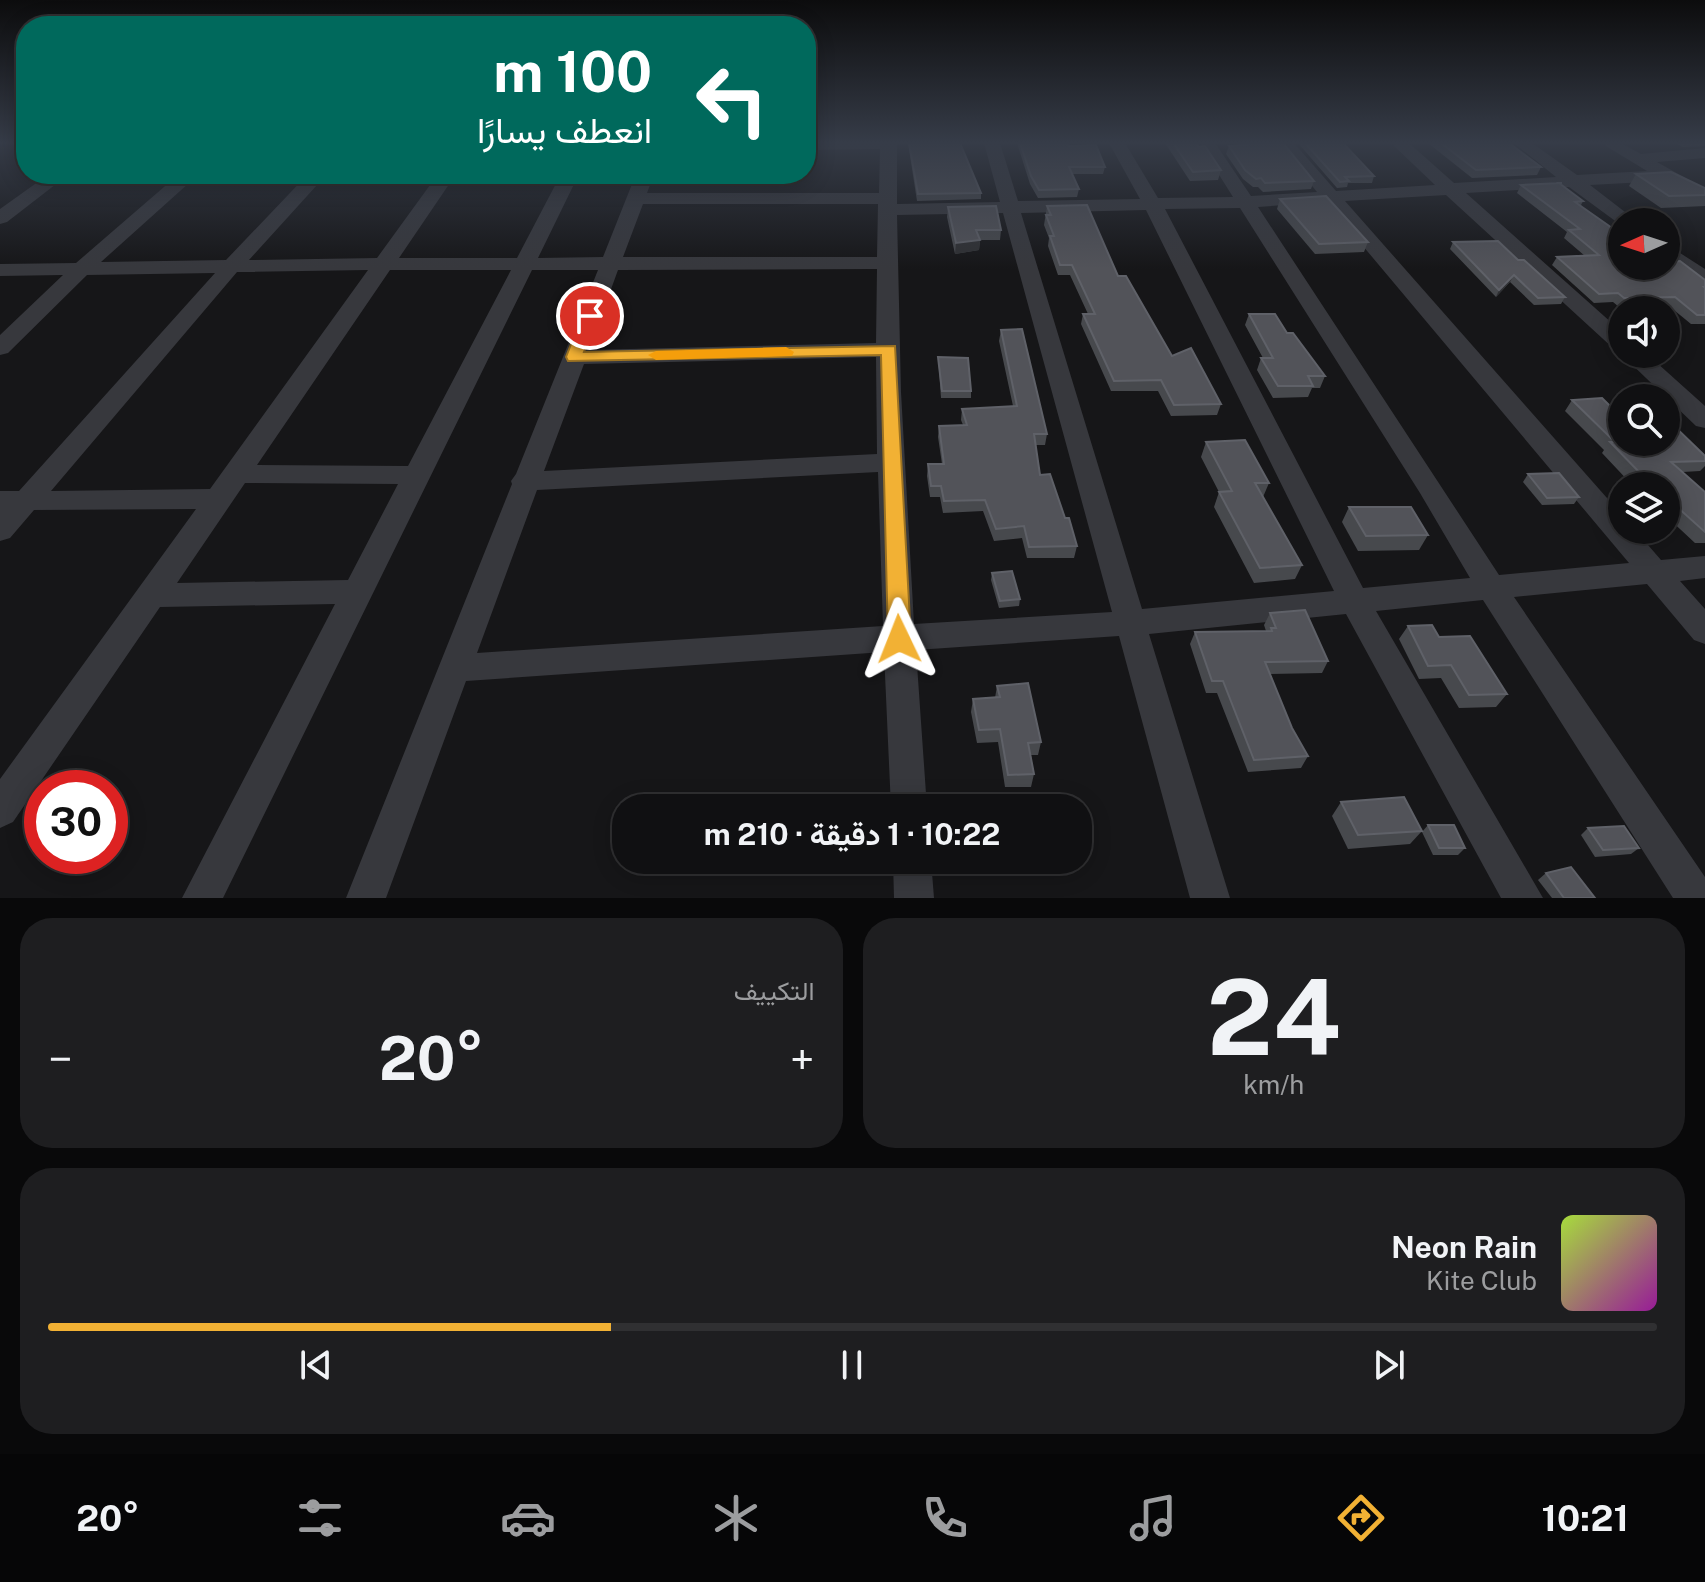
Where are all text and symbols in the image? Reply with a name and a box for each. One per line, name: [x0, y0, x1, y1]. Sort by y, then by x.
text: 100 m: [493, 39, 652, 105]
icon: left: [680, 48, 784, 152]
text: انعطف يسارًا: [477, 109, 652, 151]
north arrow: [1608, 208, 1680, 280]
map controls: [1608, 208, 1680, 544]
pin: [556, 282, 624, 350]
icon: arrive: [568, 294, 612, 338]
button: sound: [1608, 296, 1680, 368]
button: search: [1608, 384, 1680, 456]
button: layers: [1608, 472, 1680, 544]
position arrow: [857, 597, 941, 681]
speed limit sign: 30: [24, 770, 128, 874]
text: 10:22 · 1 دقيقة · 210 m: [704, 816, 1000, 852]
text: 24: [1207, 956, 1341, 1078]
text: التكييف: [734, 975, 815, 1006]
text: 20°: [379, 1023, 484, 1094]
text: −: [48, 1033, 72, 1085]
text: +: [790, 1033, 815, 1085]
text: km/h: [1243, 1069, 1304, 1100]
text: Neon Rain: [1391, 1229, 1537, 1265]
text: Kite Club: [1426, 1265, 1537, 1296]
icon: previous: [294, 1343, 338, 1387]
icon: pause: [830, 1343, 874, 1387]
icon: next: [1367, 1343, 1411, 1387]
icon: filters: [292, 1490, 348, 1546]
icon: car: [500, 1490, 556, 1546]
icon: climate: [708, 1490, 764, 1546]
icon: phone: [917, 1490, 973, 1546]
icon: music: [1125, 1490, 1181, 1546]
icon: directions: [1333, 1490, 1389, 1546]
text: 20°: [76, 1497, 139, 1539]
text: 10:21: [1542, 1497, 1629, 1539]

